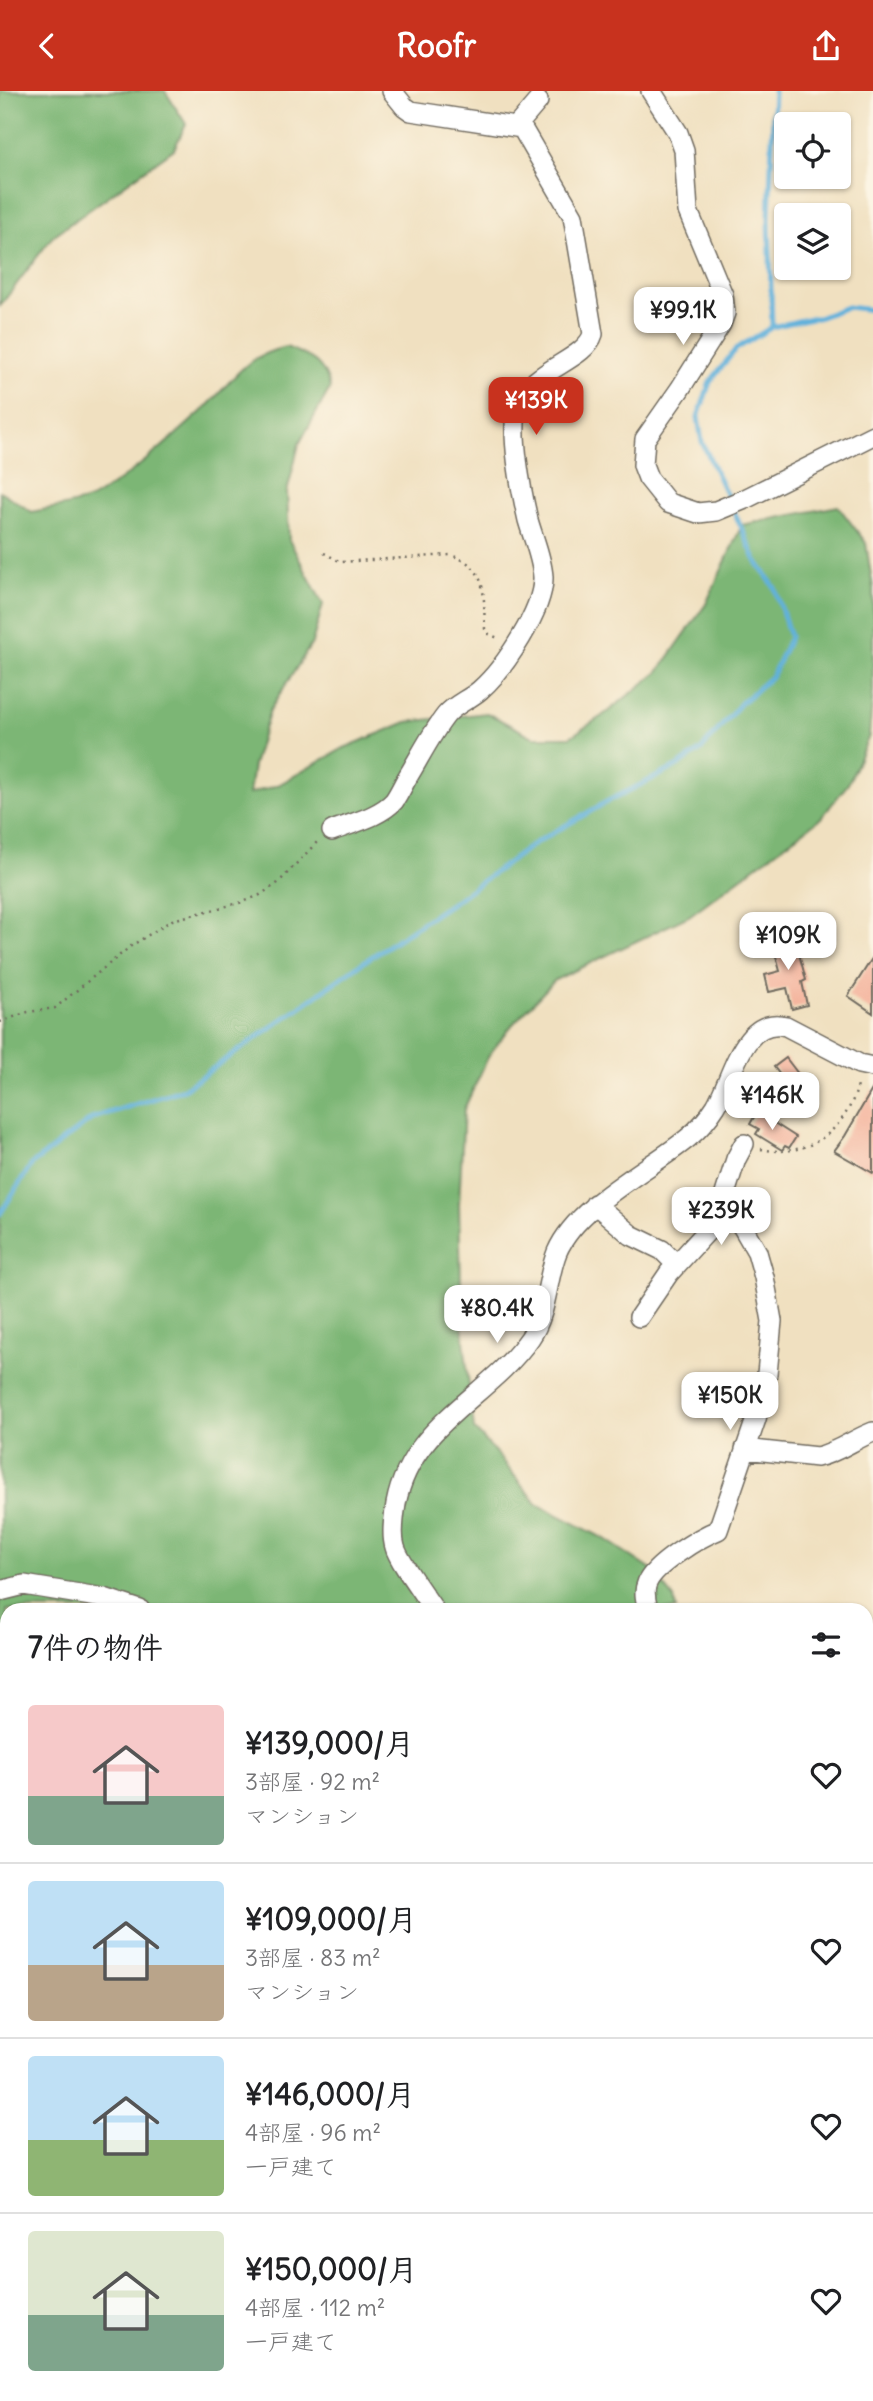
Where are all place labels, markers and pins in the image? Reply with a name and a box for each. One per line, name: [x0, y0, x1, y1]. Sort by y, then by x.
pin: ¥99.1K: [626, 287, 740, 347]
pin: ¥139K: [487, 377, 585, 437]
pin: ¥109K: [739, 913, 837, 972]
pin: ¥146K: [723, 1073, 821, 1132]
pin: ¥239K: [672, 1187, 770, 1247]
pin: ¥80.4K: [440, 1285, 554, 1345]
pin: ¥150K: [681, 1373, 779, 1432]

